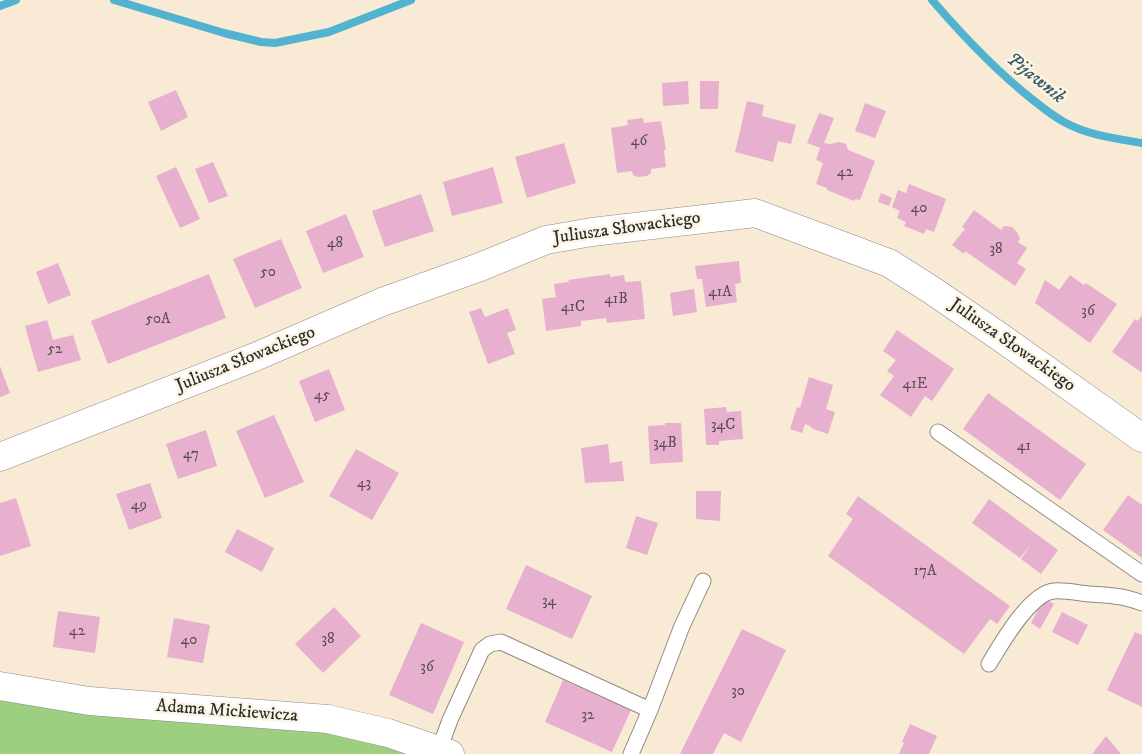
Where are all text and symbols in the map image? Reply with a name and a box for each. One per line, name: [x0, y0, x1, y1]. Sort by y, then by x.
water label: Pijawnik: [1001, 48, 1069, 110]
house number: 46: [631, 133, 647, 151]
house number: 42: [837, 164, 853, 182]
house number: 40: [911, 200, 927, 218]
street label: Juliusza Słowackiego: [552, 208, 702, 250]
house number: 48: [327, 235, 343, 253]
house number: 38: [989, 241, 1003, 259]
house number: 50: [260, 264, 276, 282]
house number: 41A: [708, 284, 732, 302]
house number: 41B: [604, 291, 628, 309]
street label: Juliusza Słowackiego: [945, 295, 1079, 397]
house number: 41C: [561, 299, 585, 317]
house number: 36: [1081, 303, 1095, 321]
house number: 50A: [145, 311, 171, 329]
street label: Juliusza Słowackiego: [173, 322, 319, 398]
house number: 52: [48, 341, 62, 359]
house number: 41E: [903, 376, 927, 394]
house number: 45: [314, 387, 330, 405]
house number: 34C: [711, 417, 735, 435]
house number: 34B: [653, 435, 677, 453]
house number: 41: [1017, 438, 1031, 456]
house number: 47: [183, 446, 199, 464]
house number: 43: [357, 475, 371, 493]
house number: 49: [131, 497, 147, 515]
house number: 17A: [914, 563, 936, 581]
house number: 34: [542, 593, 556, 611]
house number: 42: [69, 623, 85, 641]
house number: 38: [321, 631, 335, 649]
house number: 40: [181, 632, 197, 650]
house number: 36: [420, 659, 434, 677]
house number: 30: [731, 683, 745, 701]
street label: Adama Mickiewicza: [155, 696, 299, 728]
house number: 32: [582, 707, 594, 725]

